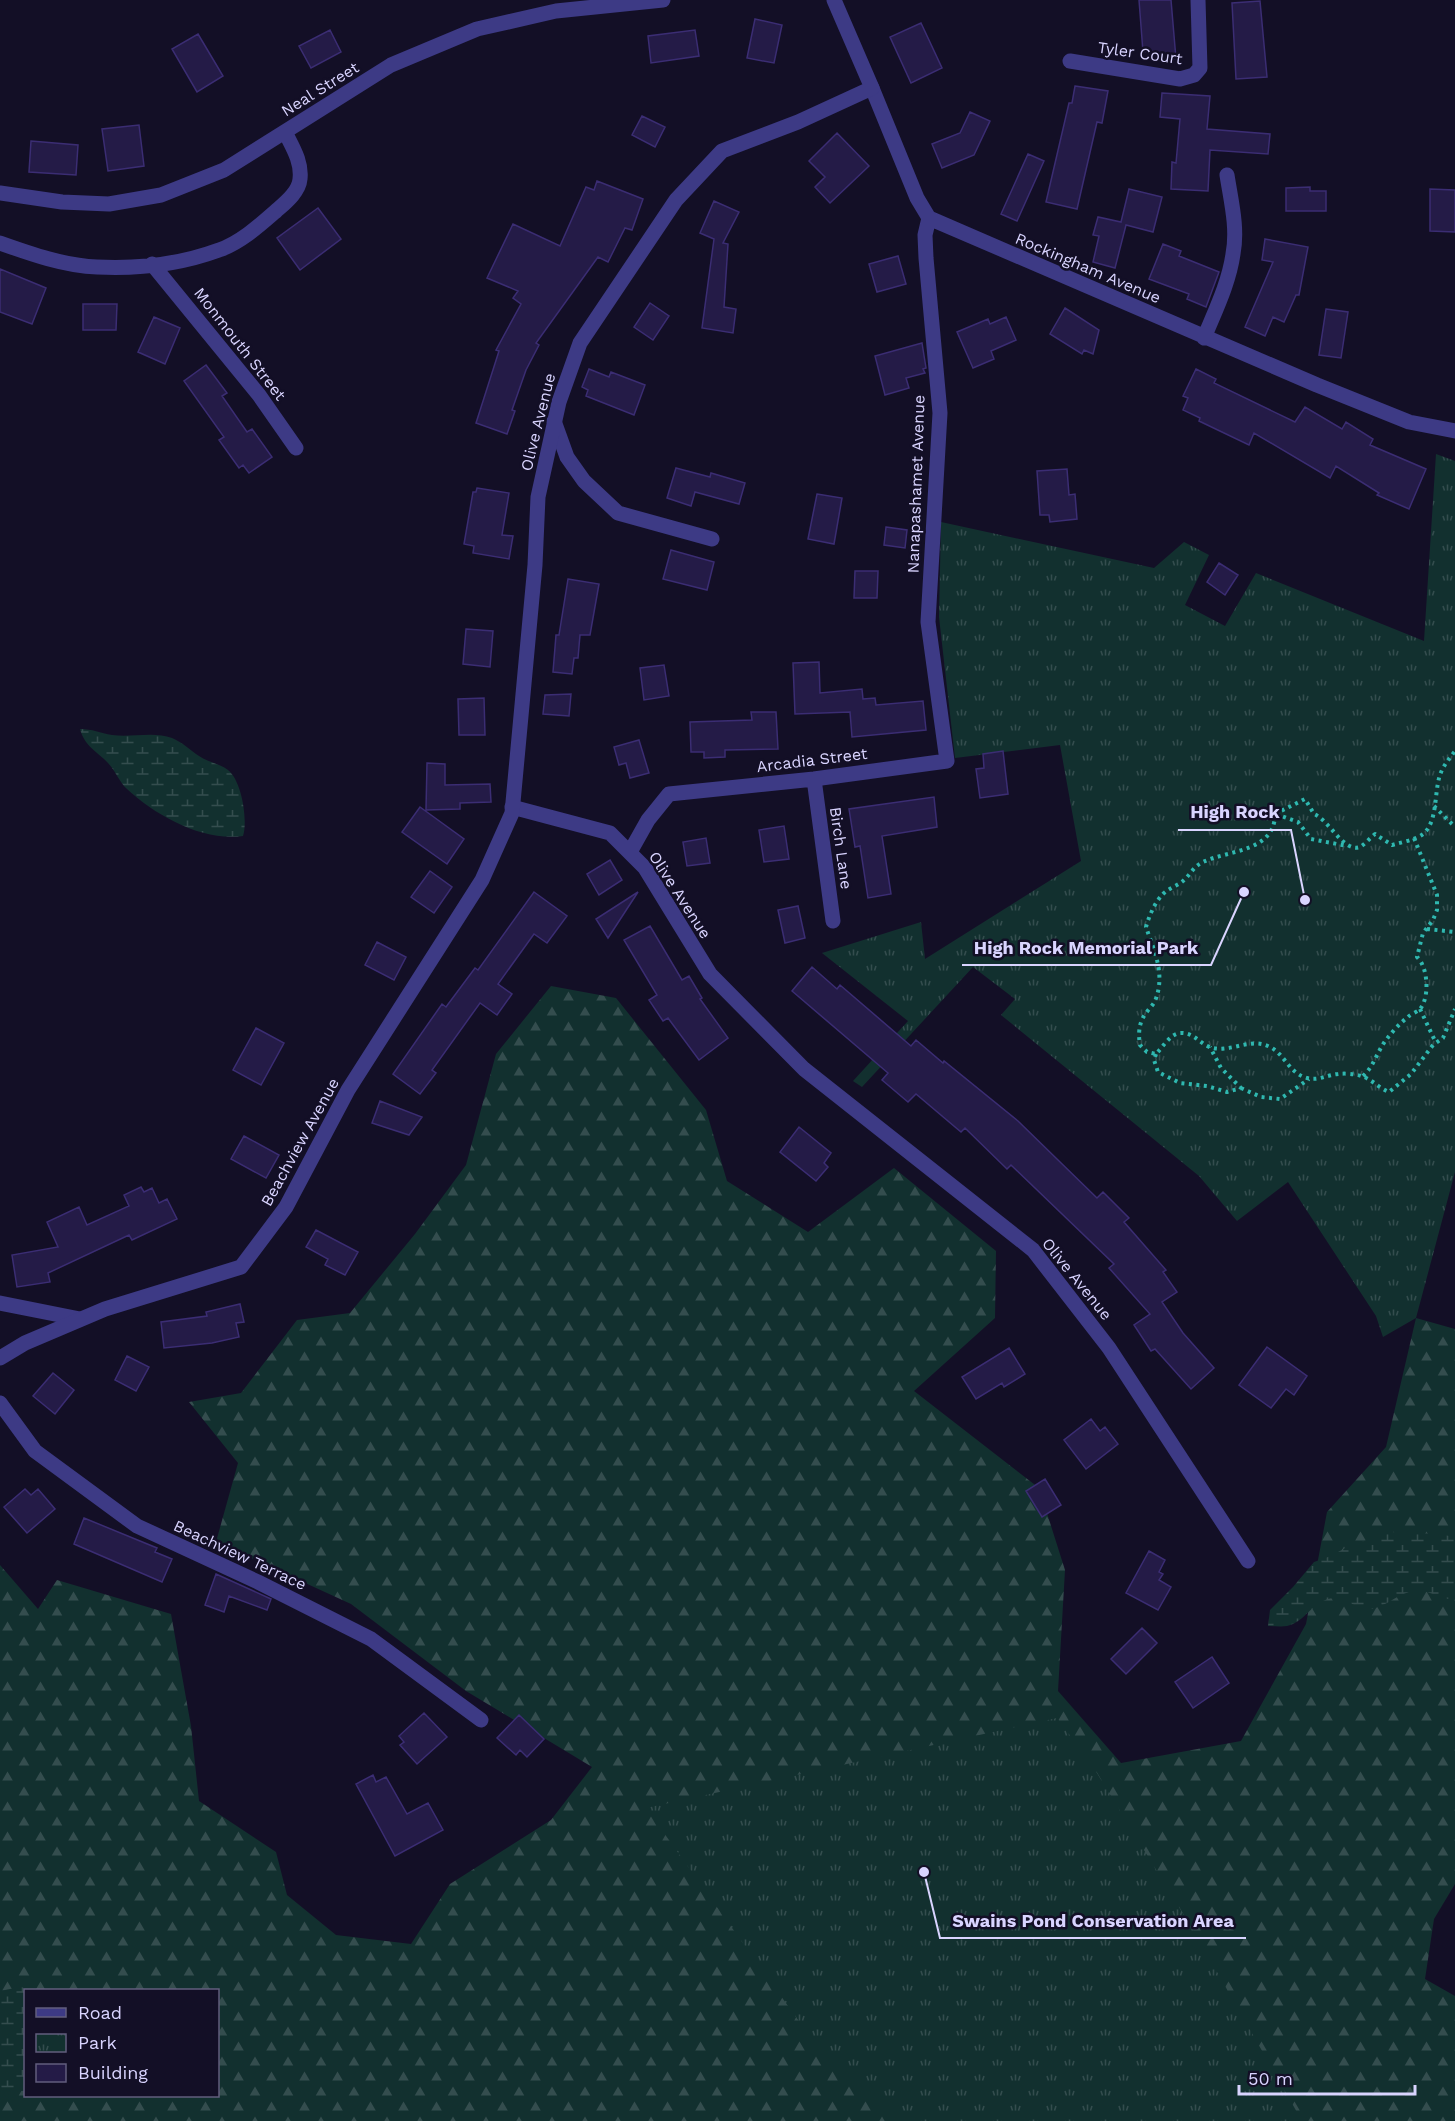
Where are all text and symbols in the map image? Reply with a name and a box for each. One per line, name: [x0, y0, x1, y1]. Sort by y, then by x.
street label: Tyler Court: [1096, 38, 1184, 68]
street label: Neal Street: [278, 58, 363, 120]
street label: Rockingham Avenue: [1012, 229, 1164, 307]
street label: Monmouth Street: [190, 284, 290, 404]
street label: Olive Avenue: [517, 371, 559, 473]
street label: Nanapashamet Avenue: [903, 394, 929, 574]
street label: Arcadia Street: [756, 744, 869, 776]
callout: High Rock: [1178, 794, 1291, 830]
text: High Rock: [1190, 801, 1281, 822]
street label: Birch Lane: [826, 806, 856, 890]
street label: Olive Avenue: [645, 848, 715, 942]
callout: High Rock Memorial Park: [962, 929, 1211, 965]
text: High Rock Memorial Park: [974, 937, 1199, 958]
street label: Beachview Avenue: [257, 1075, 343, 1209]
street label: Olive Avenue: [1038, 1234, 1116, 1324]
street label: Beachview Terrace: [171, 1516, 309, 1594]
callout: Swains Pond Conservation Area: [940, 1902, 1246, 1938]
text: Swains Pond Conservation Area: [952, 1910, 1234, 1931]
legend: [24, 1989, 219, 2097]
text: Road: [78, 2002, 122, 2023]
text: Park: [78, 2032, 117, 2053]
scale bar: [1239, 2058, 1414, 2096]
text: Building: [78, 2062, 148, 2083]
text: 50 m: [1248, 2068, 1293, 2089]

